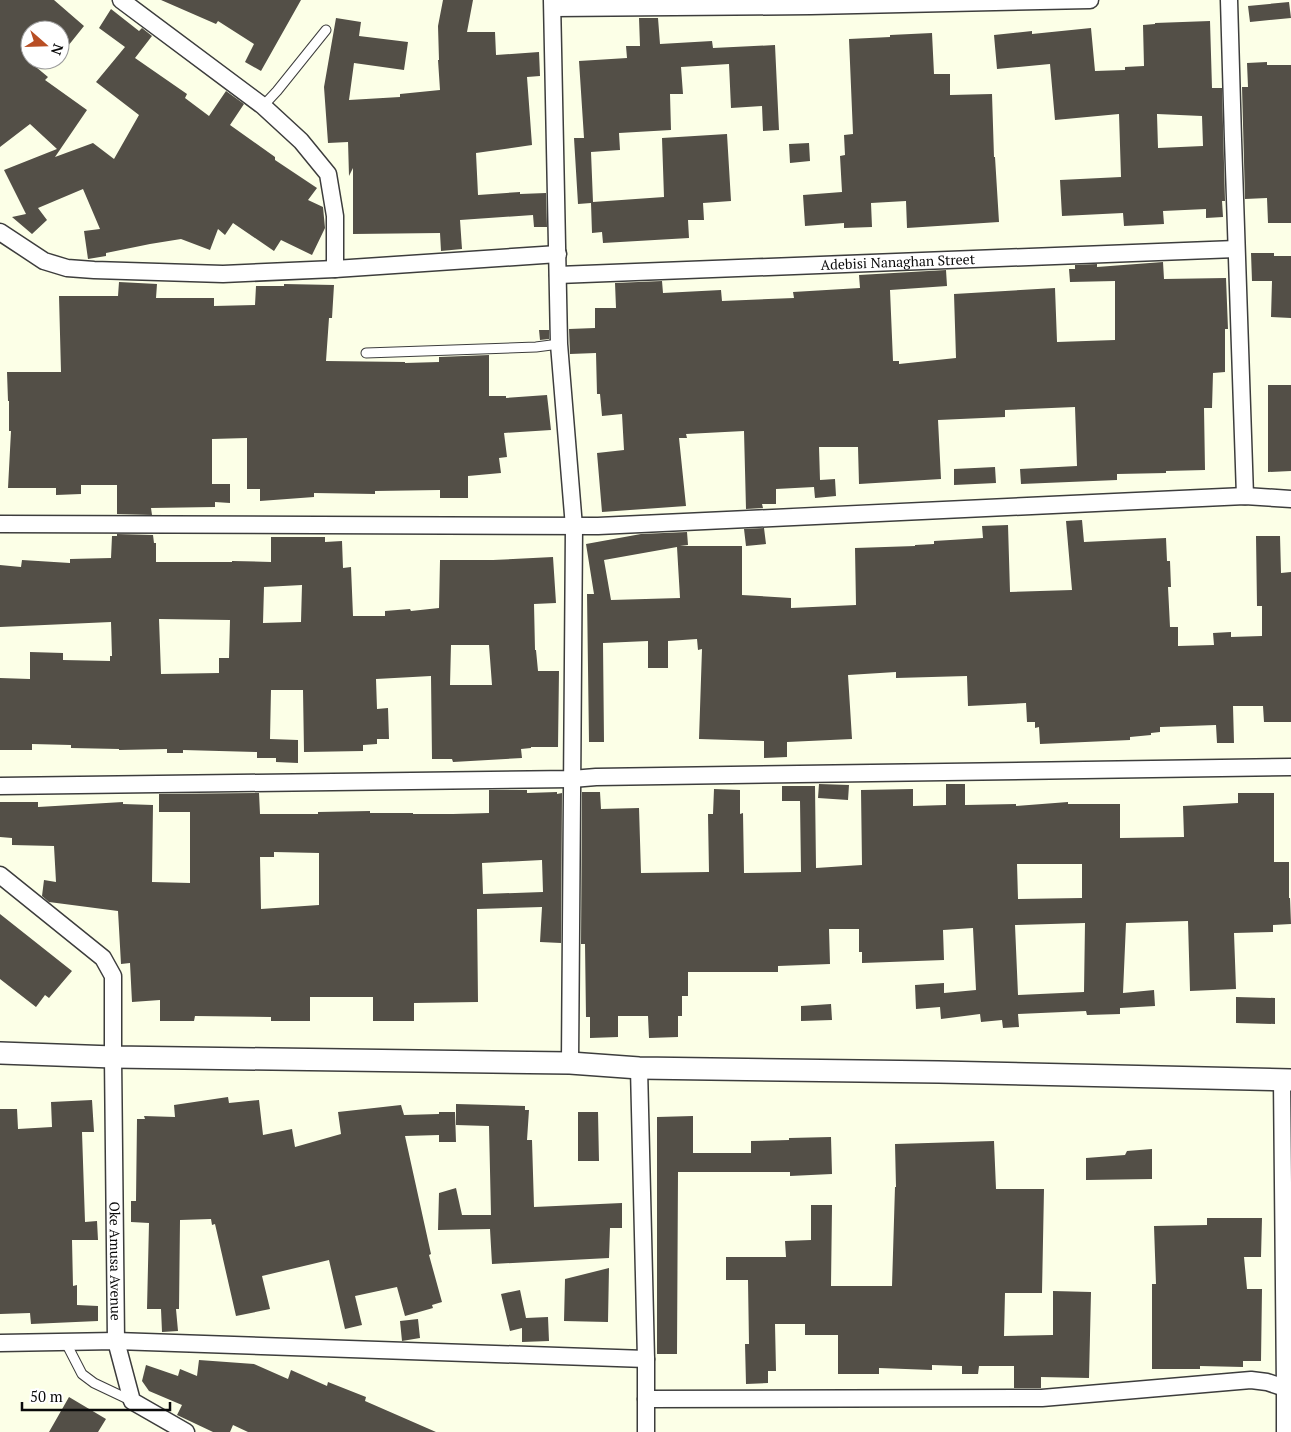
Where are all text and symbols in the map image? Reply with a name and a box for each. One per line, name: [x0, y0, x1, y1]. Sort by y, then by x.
north arrow: [20, 20, 70, 70]
text: N: [47, 41, 68, 58]
street label: Adebisi Nanaghan Street: [820, 249, 976, 274]
street label: Oke Amusa Avenue: [106, 1201, 126, 1321]
scale bar: [22, 1380, 170, 1412]
text: 50 m: [30, 1386, 63, 1406]

